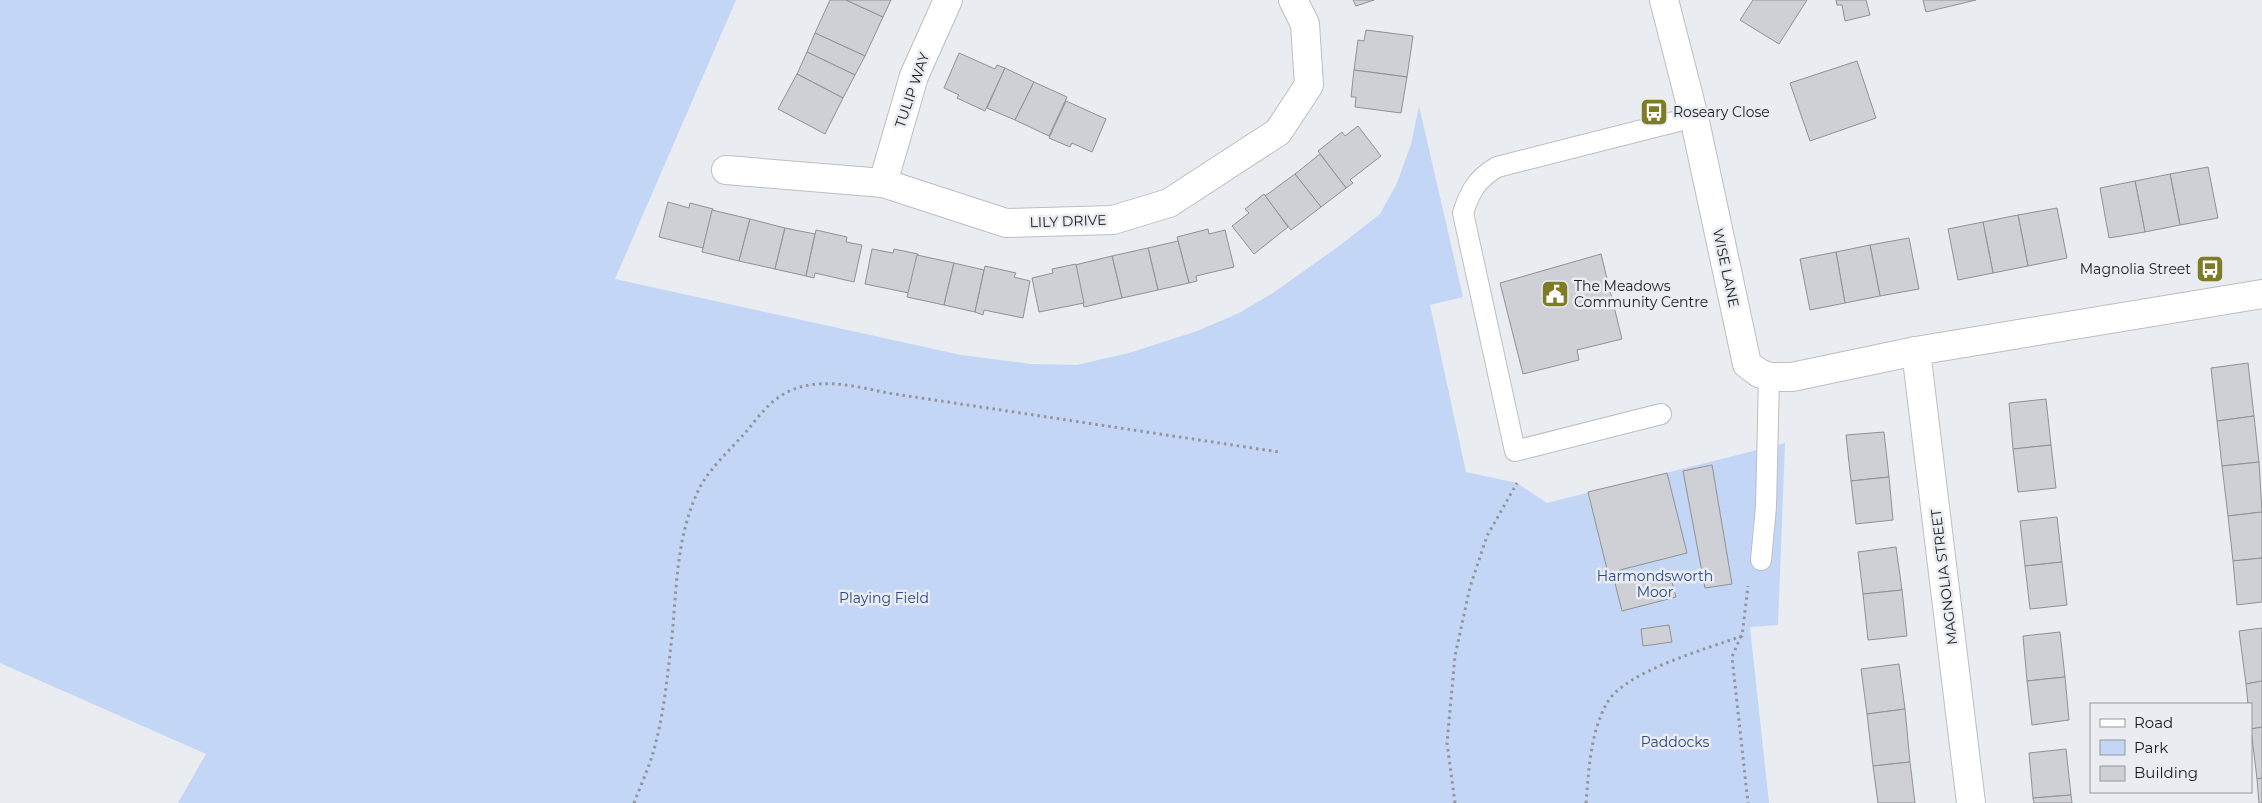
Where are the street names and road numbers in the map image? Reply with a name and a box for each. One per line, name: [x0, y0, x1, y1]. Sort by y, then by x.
street label: TULIP WAY: [891, 50, 933, 130]
street label: LILY DRIVE: [1029, 211, 1107, 231]
street label: WISE LANE: [1709, 227, 1743, 309]
street label: MAGNOLIA STREET: [1927, 508, 1961, 646]

